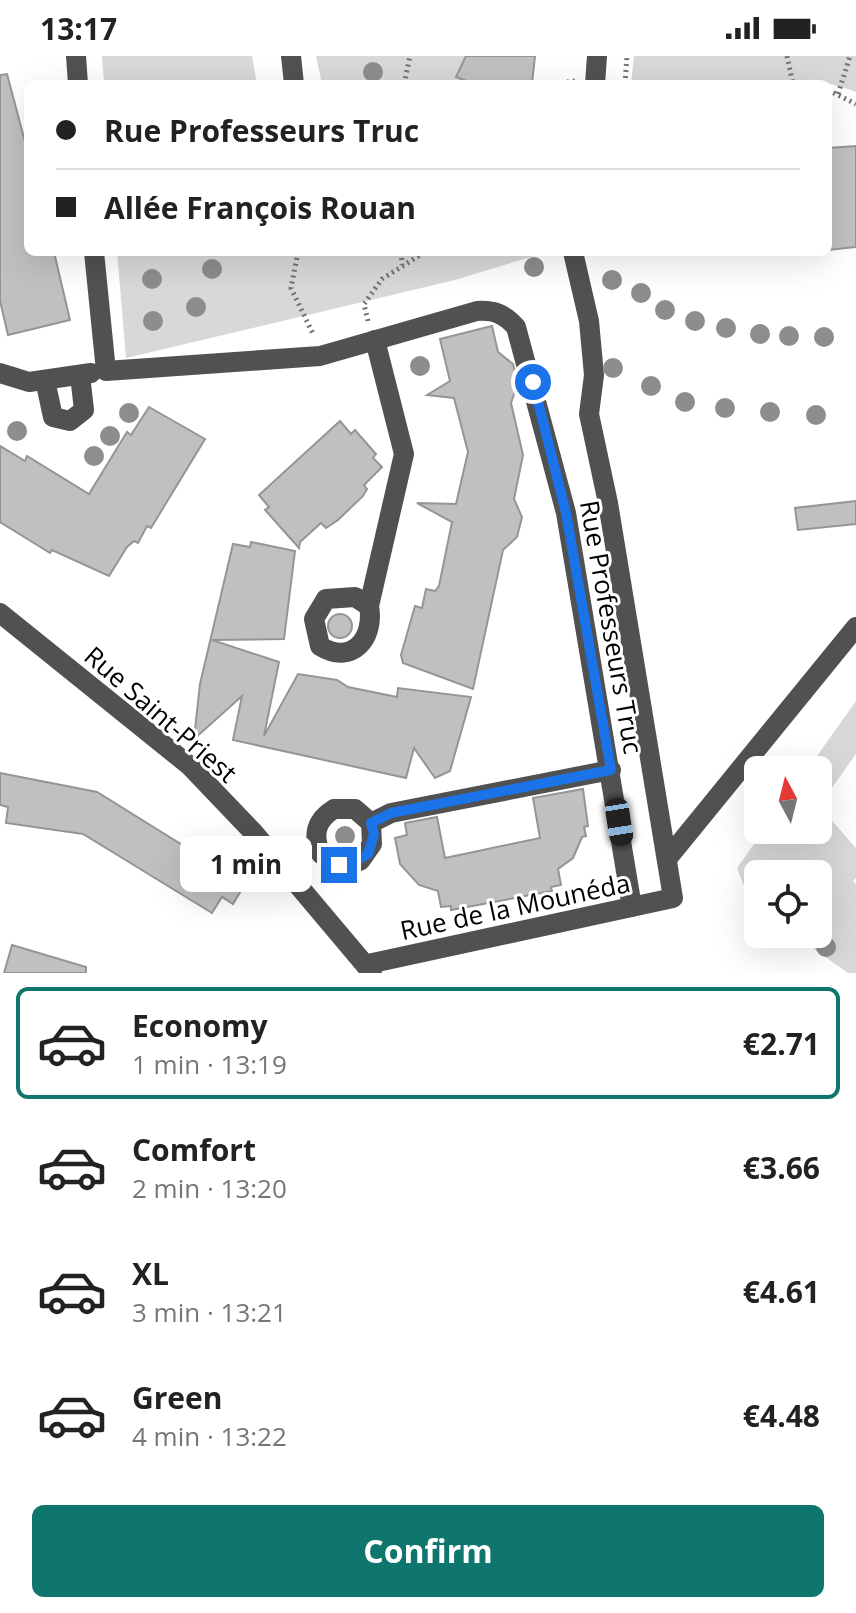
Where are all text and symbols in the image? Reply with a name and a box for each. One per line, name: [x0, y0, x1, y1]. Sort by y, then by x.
text: 13:17: [40, 8, 117, 49]
text: Rue Professeurs Truc: [104, 110, 419, 151]
text: Allée François Rouan: [104, 187, 416, 228]
route start: [515, 364, 551, 400]
street label: Rue Professeurs Truc: [572, 497, 652, 757]
street label: Rue Saint-Priest: [77, 638, 245, 790]
north arrow: [744, 756, 832, 844]
map controls: [744, 756, 832, 948]
car: [603, 796, 635, 848]
callout: 1 min: [179, 837, 311, 893]
text: 1 min: [210, 846, 282, 882]
route end: [321, 847, 357, 883]
button: locate: [744, 860, 832, 948]
street label: Rue de la Mounéda: [397, 864, 633, 948]
text: Economy: [132, 1005, 268, 1046]
icon: car: [36, 1007, 108, 1079]
text: €2.71: [743, 1023, 820, 1064]
text: 1 min · 13:19: [132, 1046, 287, 1082]
text: Comfort: [132, 1129, 256, 1170]
icon: car: [36, 1131, 108, 1203]
text: €3.66: [743, 1147, 820, 1188]
text: 2 min · 13:20: [132, 1170, 287, 1206]
text: XL: [132, 1253, 169, 1294]
icon: car: [36, 1255, 108, 1327]
text: €4.61: [743, 1271, 820, 1312]
text: 3 min · 13:21: [132, 1294, 287, 1330]
text: Green: [132, 1377, 223, 1418]
icon: car: [36, 1379, 108, 1451]
text: €4.48: [743, 1395, 820, 1436]
text: 4 min · 13:22: [132, 1418, 287, 1454]
button: Confirm: [32, 1505, 824, 1597]

